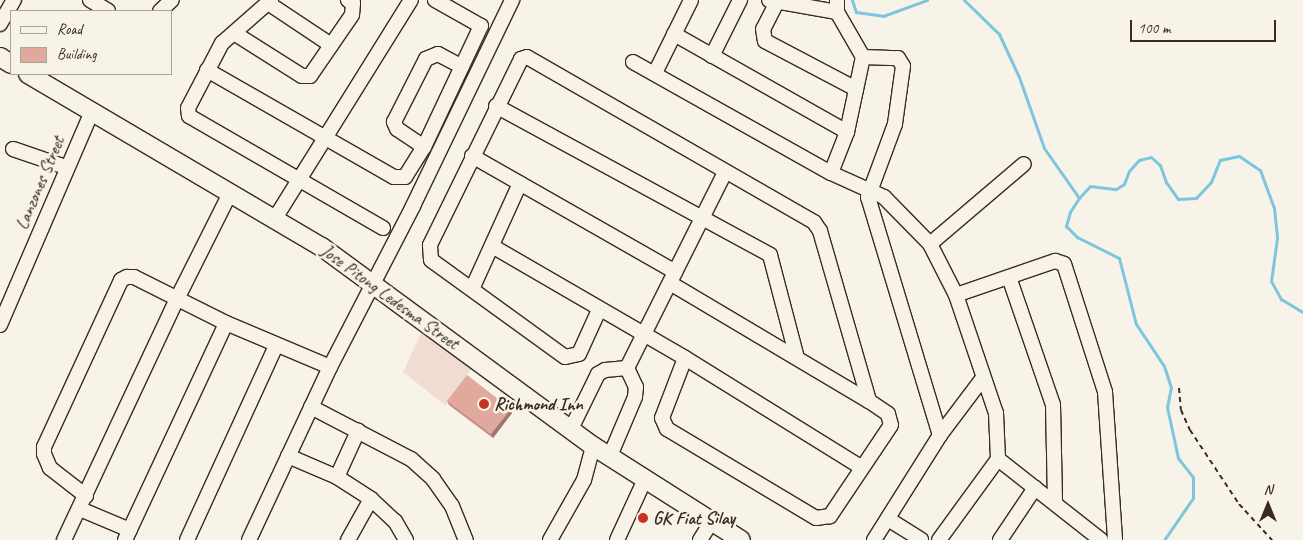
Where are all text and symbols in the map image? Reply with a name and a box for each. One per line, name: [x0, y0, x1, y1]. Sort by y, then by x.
legend: [10, 10, 172, 75]
scale bar: [1133, 10, 1279, 42]
text: 100 m: [1138, 19, 1170, 38]
text: Road: [57, 20, 82, 39]
text: Building: [57, 45, 96, 64]
street label: Lanzones Street: [11, 133, 69, 233]
street label: Jose Pitong Ledesma Street: [317, 240, 463, 354]
place label: Richmond Inn: [494, 393, 583, 415]
marker: Richmond Inn: [478, 398, 490, 410]
north arrow: [1243, 480, 1293, 530]
text: N: [1264, 481, 1272, 498]
place label: GK Fiat Silay: [653, 507, 735, 529]
marker: GK Fiat Silay: [637, 512, 649, 524]

